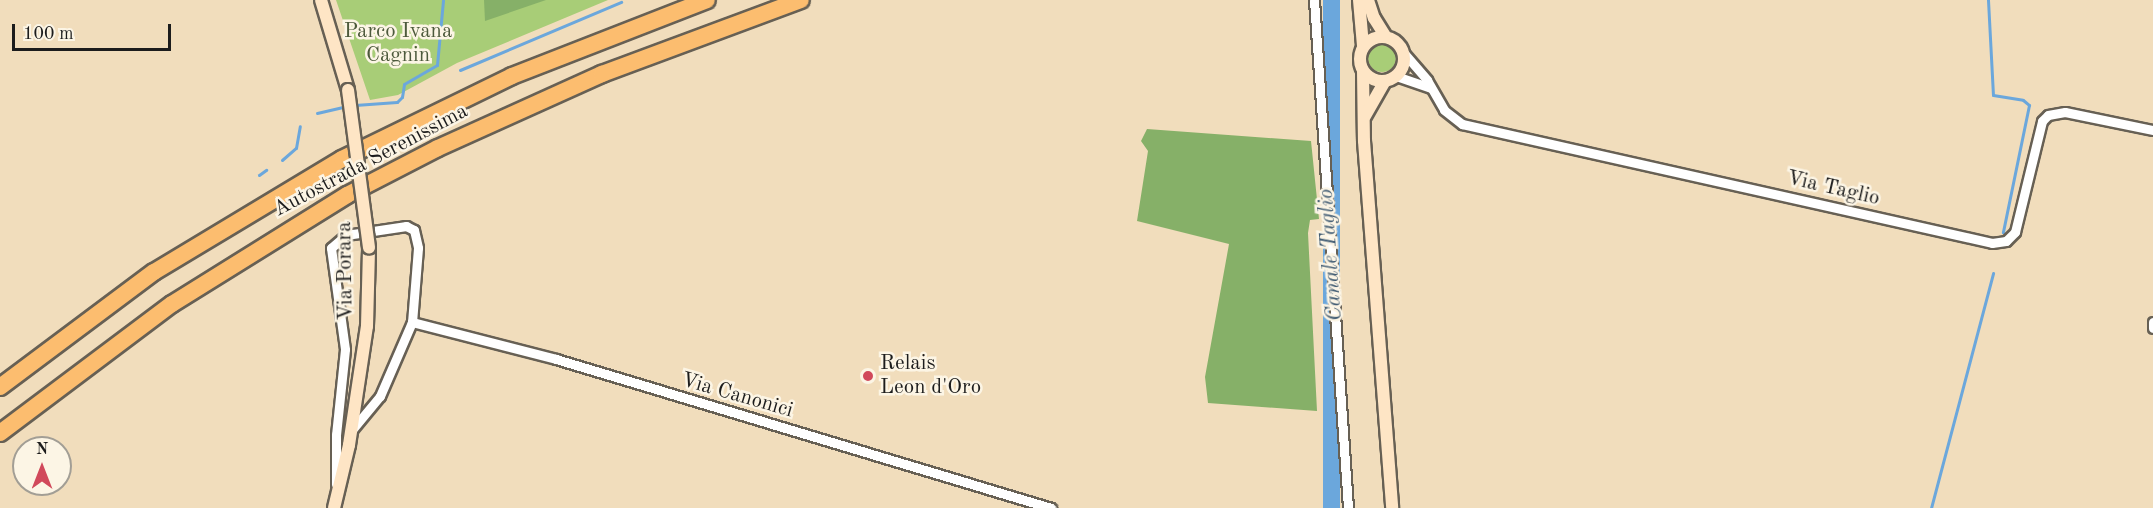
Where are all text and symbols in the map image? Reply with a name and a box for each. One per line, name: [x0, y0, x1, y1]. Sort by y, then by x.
scale bar: [15, 12, 174, 50]
park label: Parco Ivana Cagnin: [344, 19, 452, 69]
text: 100 m: [23, 25, 74, 43]
street label: Autostrada Serenissima: [269, 99, 473, 223]
street label: Via Taglio: [1784, 166, 1882, 212]
water label: Canale Taglio: [1313, 188, 1349, 322]
street label: Via Porara: [333, 221, 359, 321]
place label: Relais Leon d'Oro: [880, 351, 981, 401]
street label: Via Canonici: [678, 368, 796, 424]
marker: Relais Leon d'Oro: [861, 369, 875, 383]
north arrow: [12, 436, 72, 496]
text: N: [36, 442, 48, 458]

